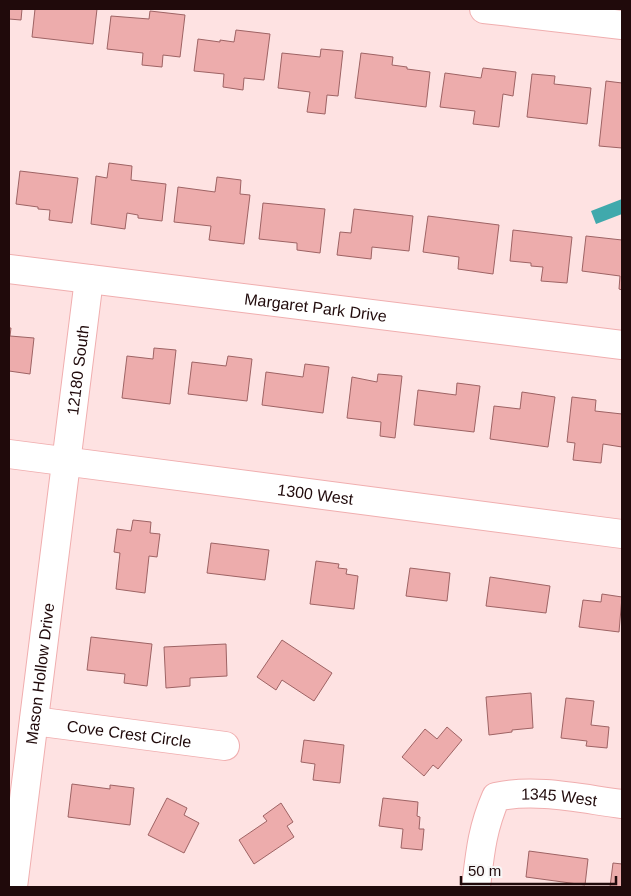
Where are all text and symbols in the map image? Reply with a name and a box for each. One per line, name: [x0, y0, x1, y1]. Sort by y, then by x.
street label: Margaret Park Drive: [243, 290, 388, 325]
street label: 12180 South: [64, 324, 92, 416]
street label: 1300 West: [276, 481, 355, 508]
street label: Mason Hollow Drive: [23, 602, 57, 745]
street label: Cove Crest Circle: [66, 717, 193, 751]
street label: 1345 West: [521, 786, 599, 809]
scale bar: [461, 854, 616, 886]
text: 50 m: [468, 862, 501, 879]

